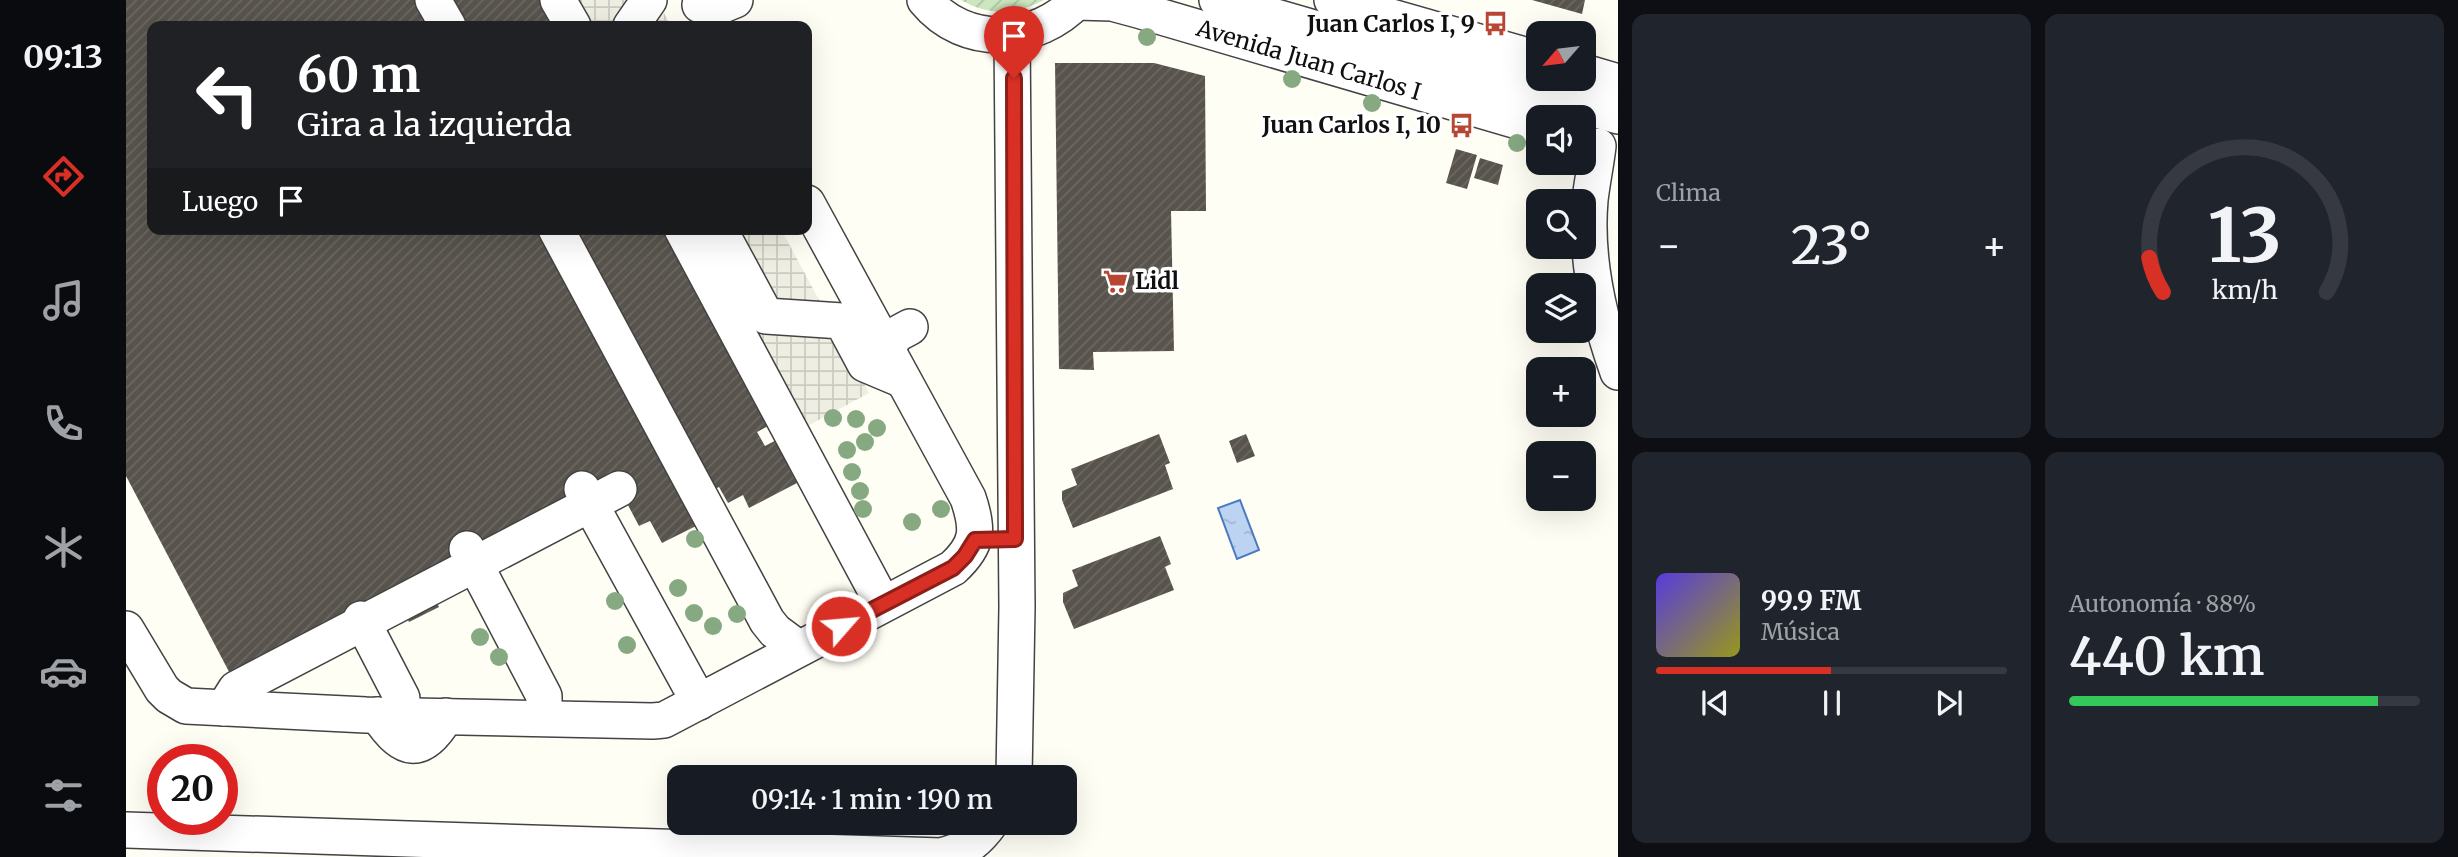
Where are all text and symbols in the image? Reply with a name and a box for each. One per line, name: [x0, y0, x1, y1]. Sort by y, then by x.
pin: [984, 6, 1044, 78]
place label: Juan Carlos I, 9: [1306, 9, 1475, 39]
bus stop icon: Juan Carlos I, 9: [1481, 10, 1509, 38]
street label: Avenida Juan Carlos I: [1192, 13, 1425, 106]
icon: arrive: [995, 17, 1033, 55]
north arrow: [1526, 21, 1596, 91]
map controls: [1526, 21, 1596, 511]
text: 09:13: [23, 37, 103, 77]
text: 60 m: [297, 44, 420, 105]
icon: left: [182, 49, 273, 140]
text: Gira a la izquierda: [297, 105, 572, 145]
button: sound: [1526, 105, 1596, 175]
place label: Juan Carlos I, 10: [1261, 110, 1441, 140]
bus stop icon: Juan Carlos I, 10: [1447, 111, 1475, 139]
icon: directions: [39, 152, 88, 201]
text: Clima: [1656, 178, 1721, 207]
icon: arrive: [272, 182, 310, 220]
text: Luego: [182, 185, 258, 218]
button: search: [1526, 189, 1596, 259]
text: 13: [2208, 190, 2281, 282]
text: 23°: [1791, 213, 1872, 278]
text: −: [1656, 222, 1681, 269]
text: +: [1982, 222, 2007, 269]
place label: Lidl: [1135, 266, 1180, 295]
supermarket icon: Lidl: [1101, 267, 1129, 295]
button: layers: [1526, 273, 1596, 343]
text: km/h: [2211, 274, 2278, 306]
icon: music: [39, 276, 88, 325]
button: +: [1526, 357, 1596, 427]
icon: phone: [39, 399, 88, 448]
button: −: [1526, 441, 1596, 511]
icon: climate: [39, 523, 88, 572]
text: 99.9 FM: [1761, 584, 1861, 617]
position arrow: [804, 589, 878, 663]
text: Autonomía · 88%: [2069, 589, 2256, 618]
text: Música: [1761, 617, 1840, 646]
text: 440 km: [2069, 624, 2265, 689]
icon: car: [39, 647, 88, 696]
icon: previous: [1696, 684, 1734, 722]
icon: pause: [1813, 684, 1851, 722]
icon: next: [1930, 684, 1968, 722]
speed limit sign: 20: [147, 744, 238, 835]
icon: filters: [39, 771, 88, 820]
text: 09:14 · 1 min · 190 m: [751, 783, 993, 816]

